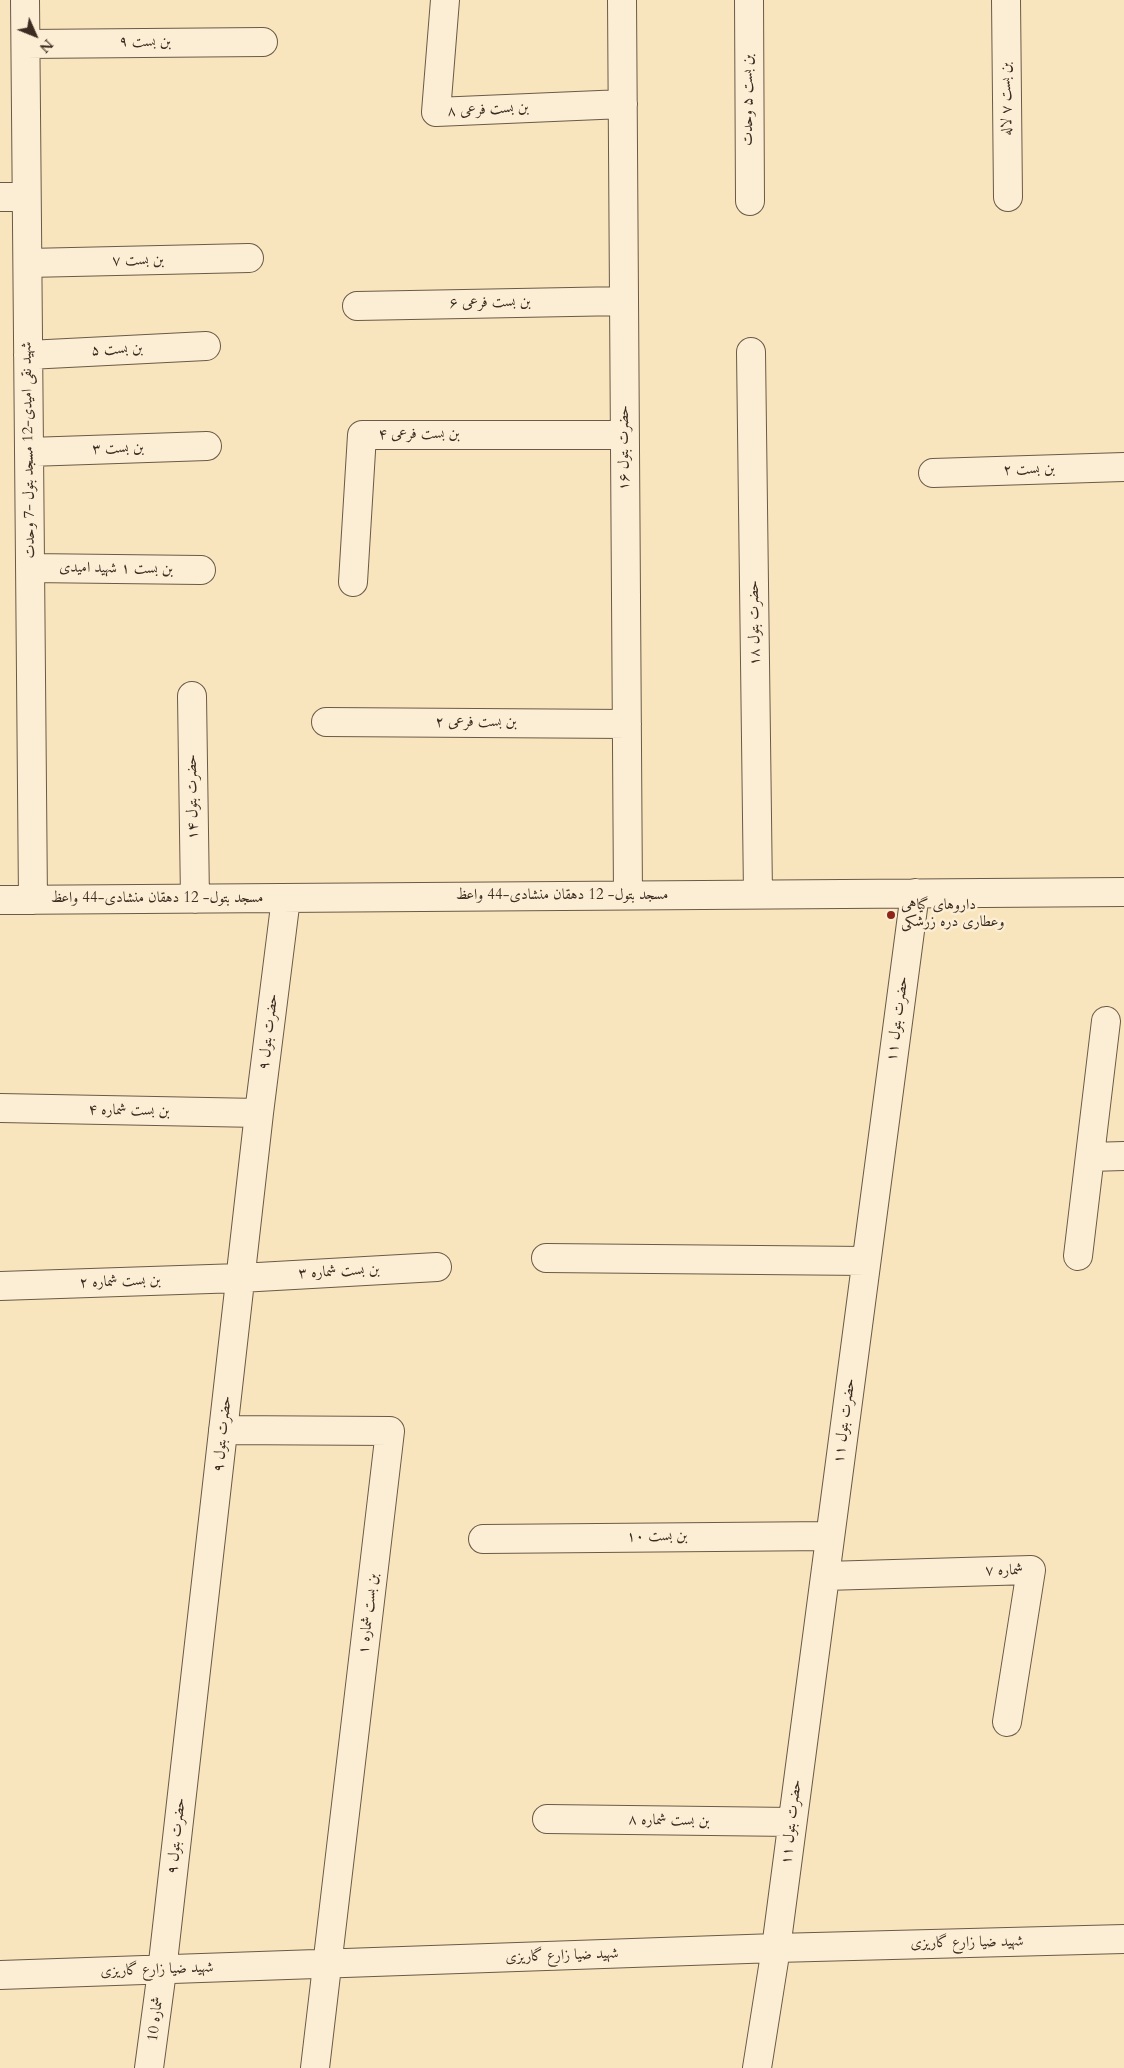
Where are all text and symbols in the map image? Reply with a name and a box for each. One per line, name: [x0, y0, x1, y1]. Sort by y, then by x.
north arrow: [10, 10, 60, 60]
street label: بن بست ۹: [119, 34, 171, 52]
text: N: [35, 35, 57, 57]
street label: بن بست ۵ وحدت: [740, 54, 758, 146]
street label: بن بست ۷ لاله: [997, 62, 1017, 136]
street label: بن بست فرعی ۸: [447, 99, 529, 121]
street label: بن بست ۷: [112, 252, 164, 270]
street label: بن بست فرعی ۶: [449, 293, 531, 313]
street label: بن بست ۵: [91, 340, 143, 360]
street label: شهید نقی امیدی-12 مسجد بتول -7 وحدت: [18, 341, 40, 559]
street label: حضرت بتول ۱۶: [616, 405, 634, 491]
street label: بن بست فرعی ۴: [378, 426, 460, 444]
street label: بن بست ۳: [92, 439, 144, 459]
street label: بن بست ۲: [1003, 460, 1055, 480]
street label: بن بست ۱ شهید امیدی: [59, 559, 173, 579]
street label: حضرت بتول ۱۸: [745, 580, 765, 666]
street label: بن بست فرعی ۲: [435, 714, 517, 732]
street label: حضرت بتول ۱۴: [183, 754, 203, 840]
street label: مسجد بتول- 12 دهقان منشادی-44 واعظ: [456, 887, 668, 905]
street label: مسجد بتول- 12 دهقان منشادی-44 واعظ: [51, 890, 263, 908]
place label: داروهای گیاهی وعطاری دره زرشکی: [901, 897, 1005, 932]
marker: داروهای گیاهی وعطاری دره زرشکی: [885, 909, 897, 921]
street label: حضرت بتول ۱۱: [883, 975, 913, 1063]
street label: حضرت بتول ۹: [255, 993, 283, 1071]
street label: بن بست شماره ۴: [88, 1101, 170, 1121]
street label: بن بست شماره ۳: [298, 1261, 380, 1283]
street label: بن بست شماره ۲: [79, 1272, 161, 1292]
street label: حضرت بتول ۱۱: [830, 1377, 860, 1465]
street label: حضرت بتول ۹: [210, 1395, 236, 1473]
street label: بن بست ۱۰: [626, 1527, 688, 1547]
street label: شماره ۷: [985, 1562, 1023, 1580]
street label: بن بست شماره ۱: [355, 1573, 383, 1655]
street label: حضرت بتول ۱۱: [778, 1778, 806, 1866]
street label: حضرت بتول ۹: [164, 1797, 190, 1875]
street label: بن بست شماره ۸: [628, 1811, 710, 1831]
street label: شهید ضیا زارع گاریزی: [910, 1933, 1024, 1953]
street label: شهید ضیا زارع گاریزی: [505, 1945, 619, 1967]
street label: شهید ضیا زارع گاریزی: [100, 1959, 214, 1981]
street label: شماره 10: [144, 1996, 168, 2042]

